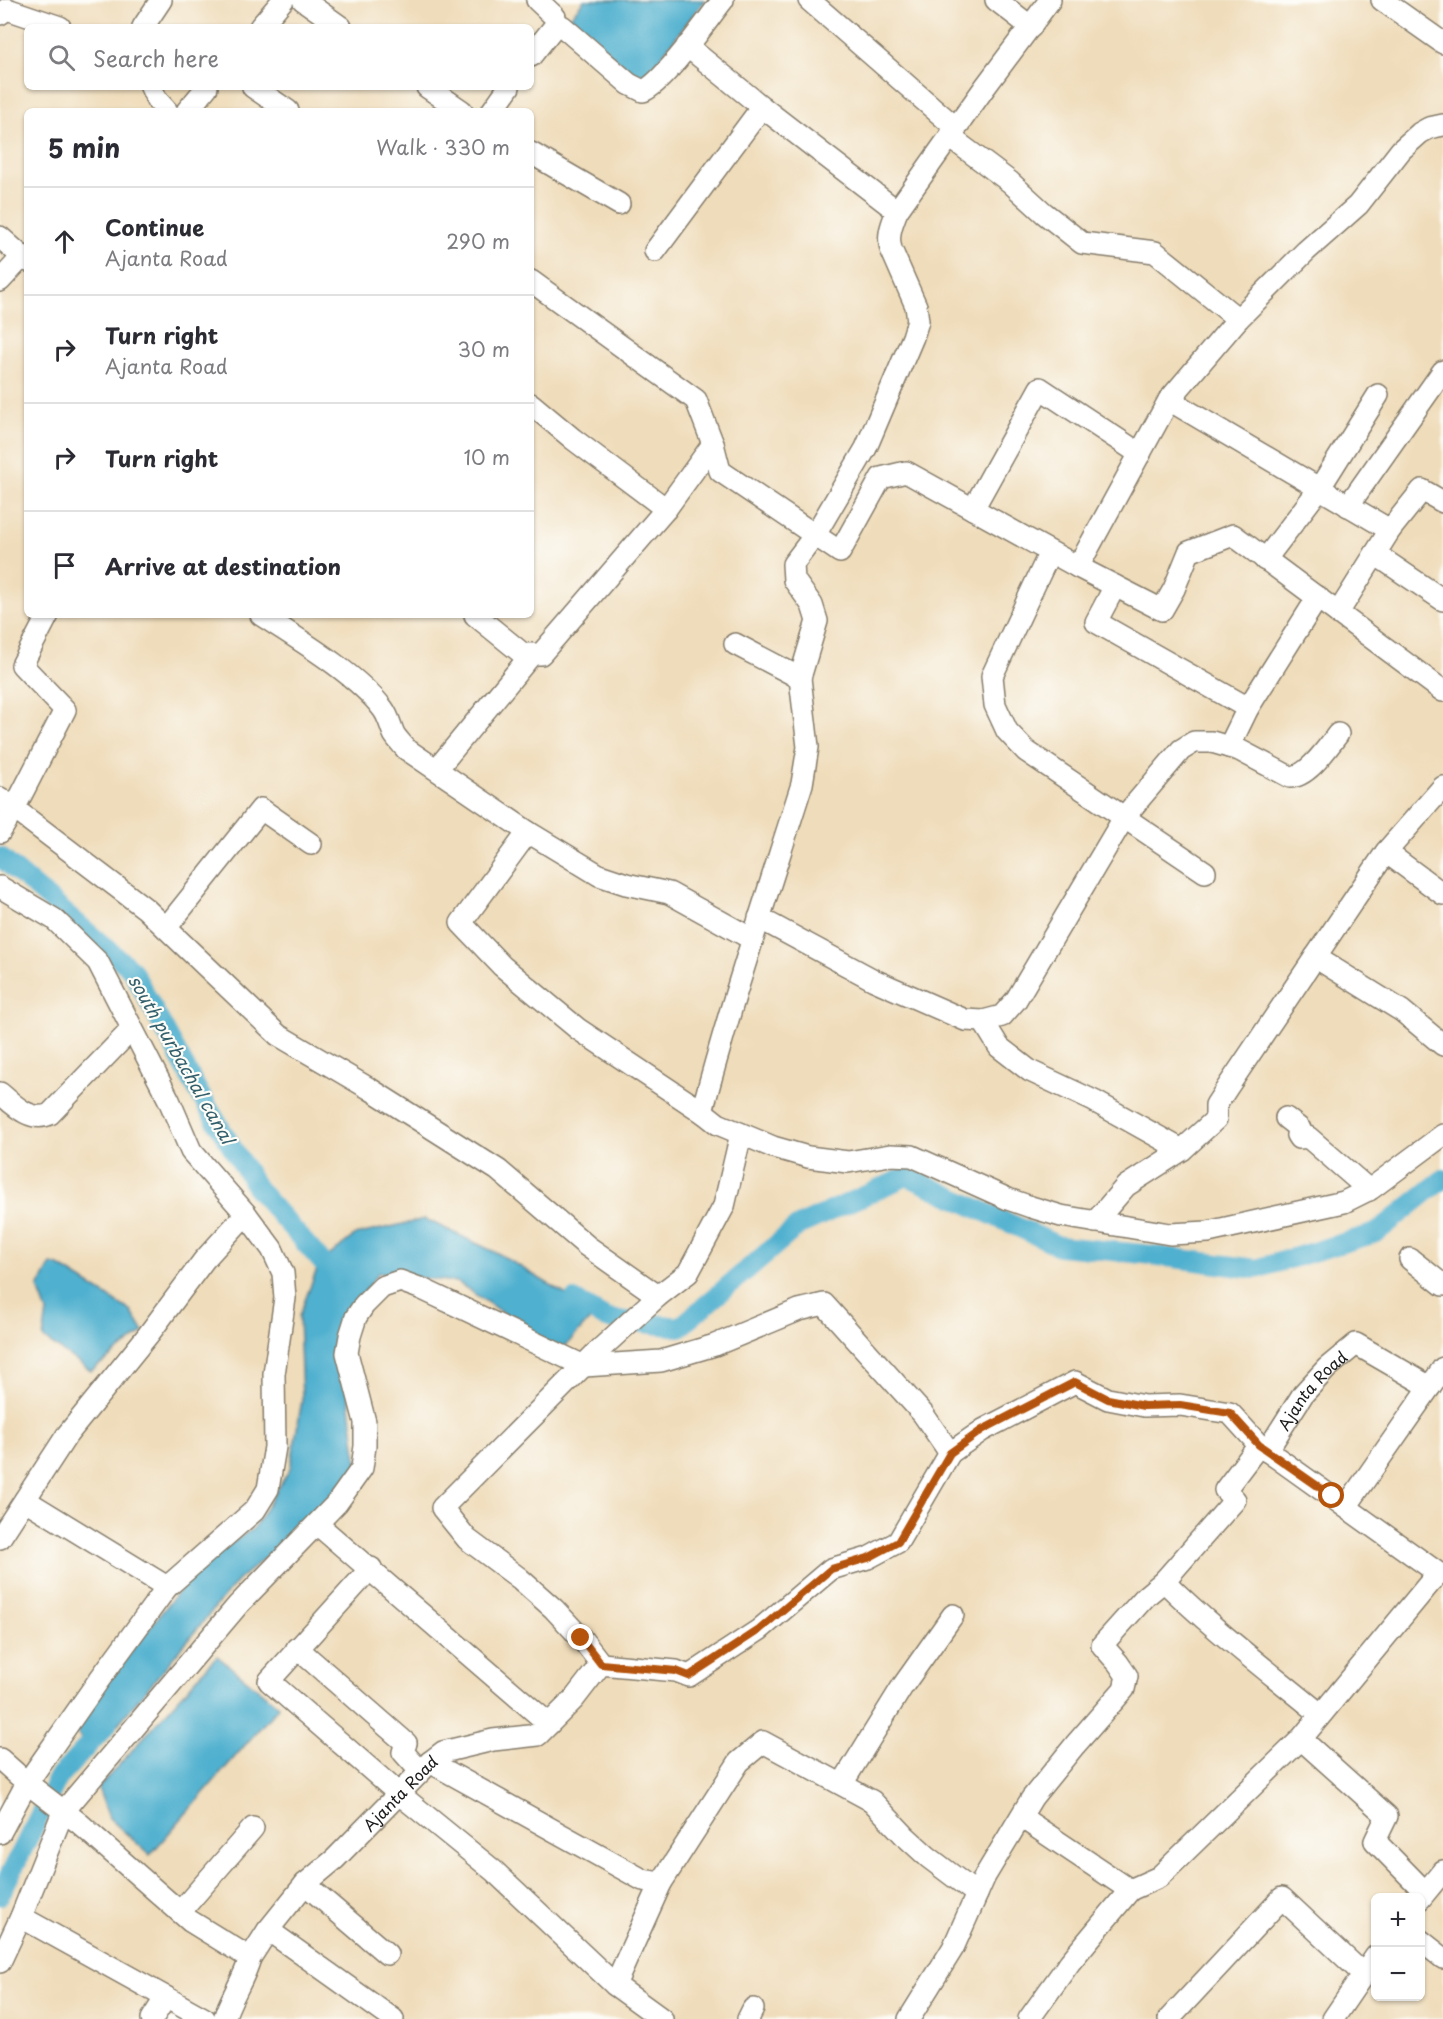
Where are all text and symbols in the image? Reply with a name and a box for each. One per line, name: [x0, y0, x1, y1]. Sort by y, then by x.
search box: [24, 24, 534, 90]
icon: search: [45, 41, 78, 74]
text: Search here: [93, 41, 219, 74]
text: 5 min: [48, 128, 120, 167]
text: Walk · 330 m: [376, 132, 510, 162]
text: Continue: [105, 210, 204, 243]
icon: ahead: [48, 225, 81, 258]
text: 290 m: [446, 226, 510, 256]
text: Ajanta Road: [105, 243, 228, 273]
text: Turn right: [105, 318, 218, 351]
icon: right: [48, 333, 81, 366]
text: 30 m: [457, 334, 510, 364]
text: Ajanta Road: [105, 351, 228, 381]
icon: right: [48, 441, 81, 474]
text: Turn right: [105, 441, 218, 474]
text: 10 m: [463, 442, 510, 472]
icon: arrive: [48, 549, 81, 582]
text: Arrive at destination: [105, 549, 341, 582]
water label: south purbachal canal: [122, 969, 243, 1151]
street label: Ajanta Road: [1271, 1345, 1352, 1435]
route start: [1318, 1482, 1344, 1508]
route end: [567, 1624, 593, 1650]
street label: Ajanta Road: [357, 1749, 442, 1836]
map controls: [1371, 1893, 1425, 2001]
button: +: [1371, 1893, 1425, 1947]
button: −: [1371, 1947, 1425, 2001]

